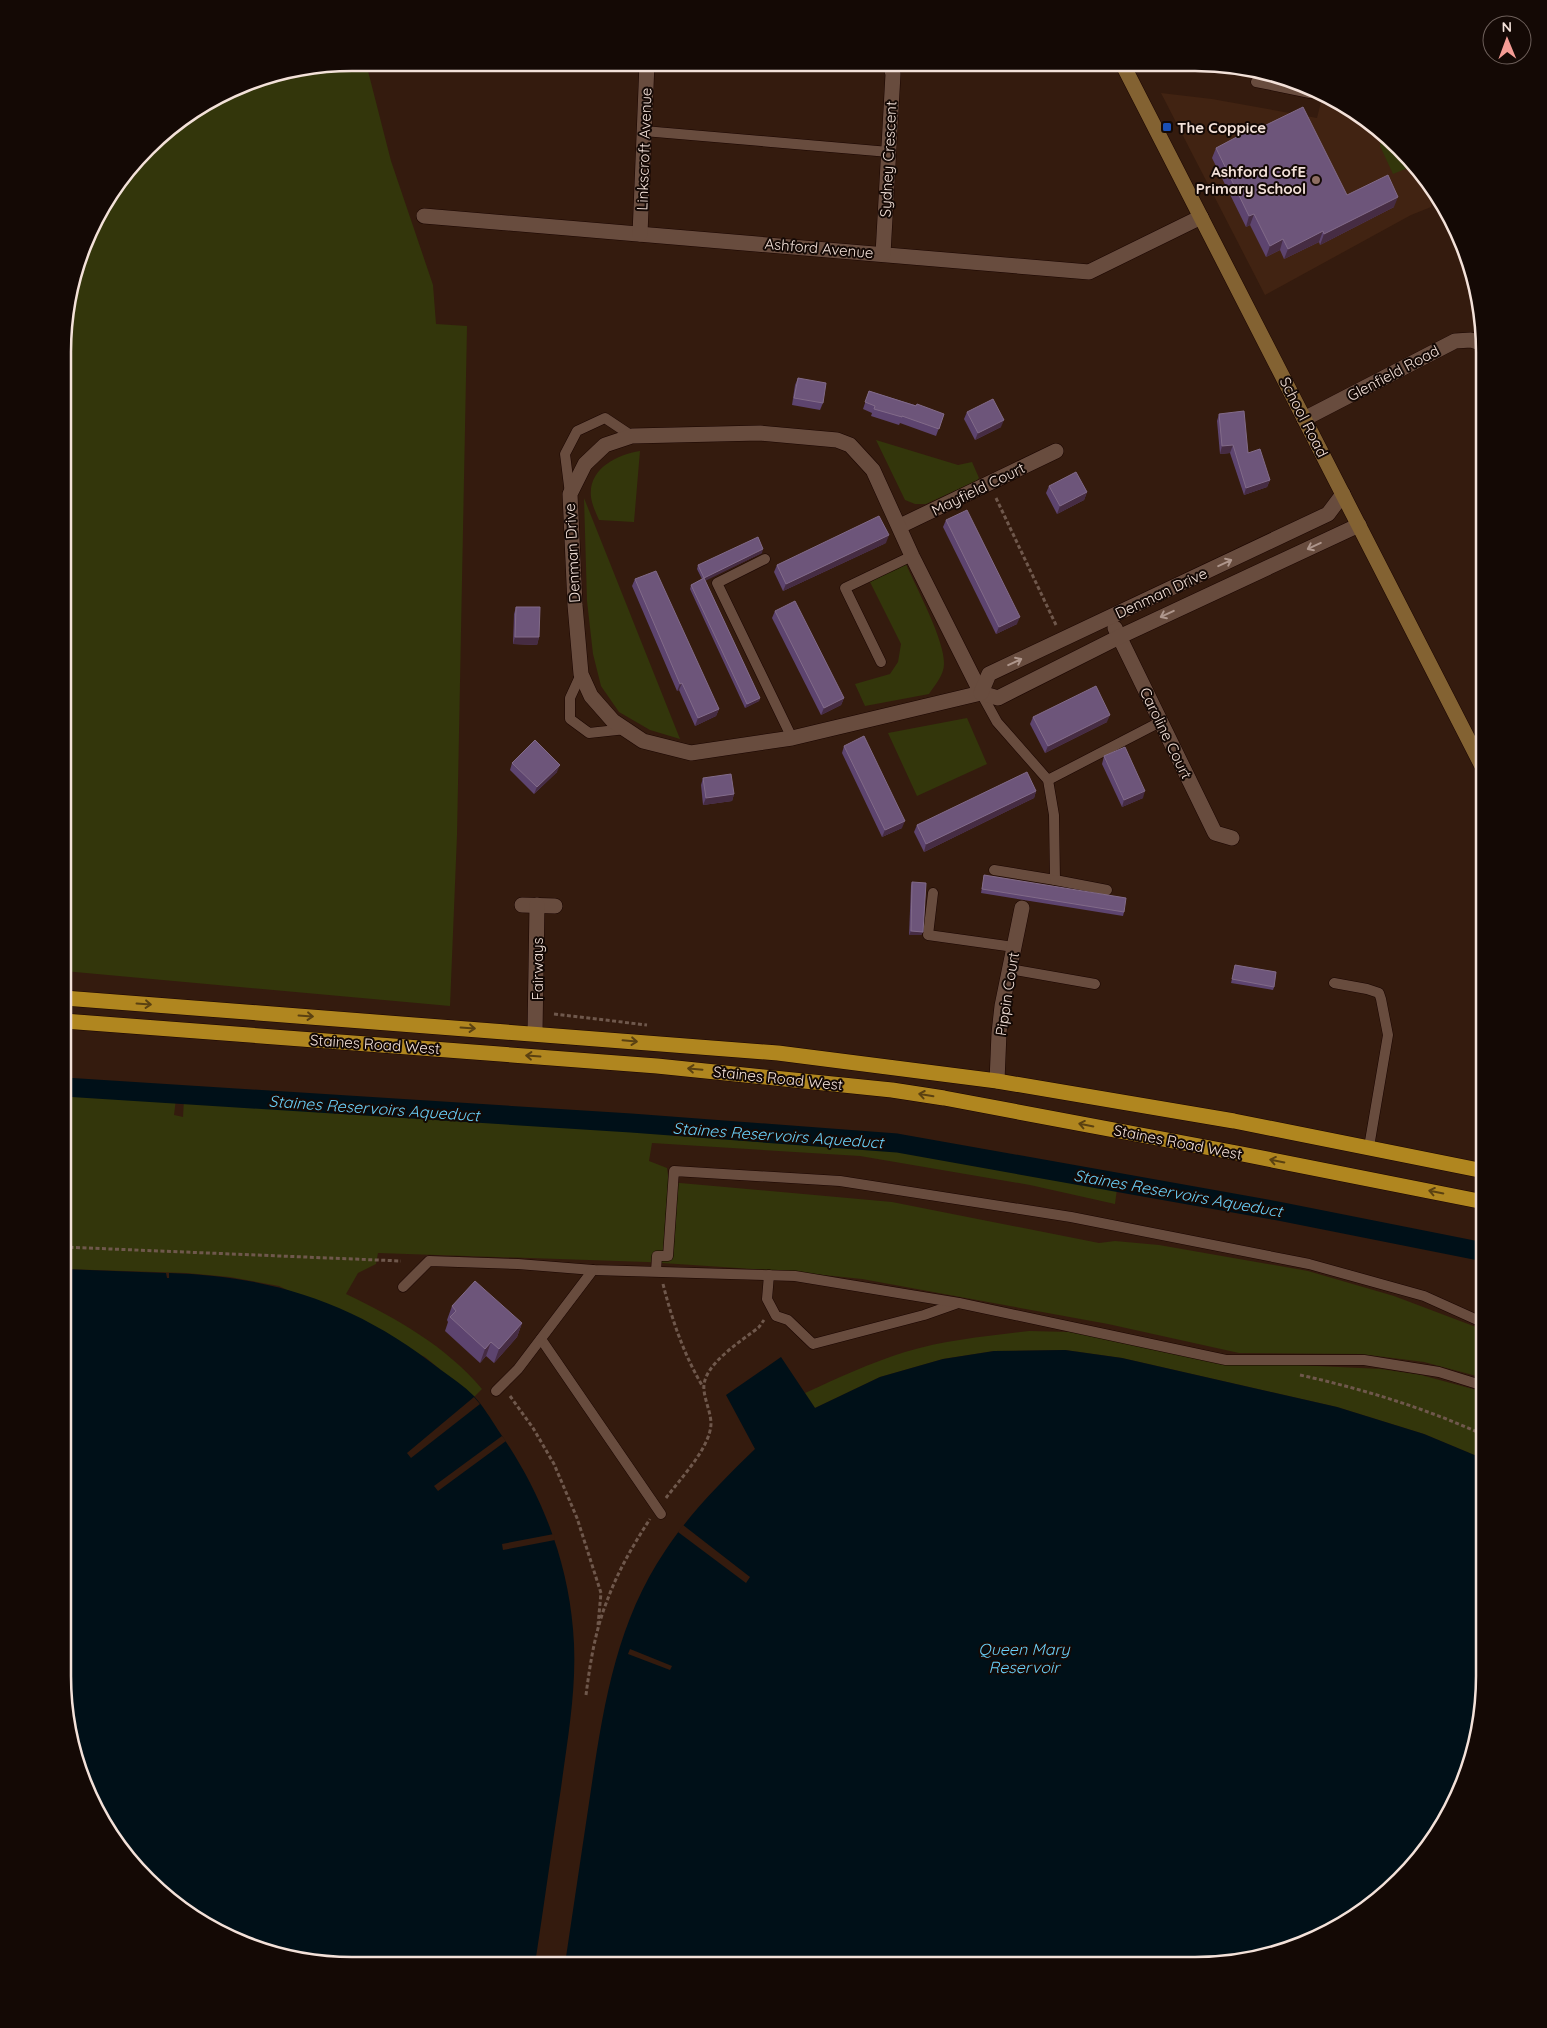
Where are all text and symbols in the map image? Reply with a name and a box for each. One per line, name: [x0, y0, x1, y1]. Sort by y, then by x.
north arrow: [1482, 15, 1532, 65]
text: N: [1501, 18, 1512, 36]
street label: Linkscroft Avenue: [632, 87, 656, 211]
street label: Sydney Crescent: [875, 100, 901, 218]
place label: The Coppice: [1177, 118, 1266, 137]
marker: The Coppice: [1161, 121, 1173, 133]
place label: Ashford CofE Primary School: [1196, 162, 1306, 198]
marker: Ashford CofE Primary School: [1310, 174, 1322, 186]
street label: Ashford Avenue: [764, 234, 874, 262]
street label: Glenfield Road: [1344, 341, 1442, 405]
street label: School Road: [1276, 374, 1332, 460]
street label: Mayfield Court: [928, 458, 1028, 520]
street label: Denman Drive: [560, 503, 584, 603]
one-way arrow: [1307, 542, 1322, 551]
one-way arrow: [1217, 558, 1232, 567]
street label: Denman Drive: [1112, 563, 1210, 623]
one-way arrow: [1160, 610, 1175, 620]
one-way arrow: [1007, 657, 1022, 667]
street label: Caroline Court: [1136, 684, 1196, 782]
street label: Fairways: [528, 938, 547, 1000]
street label: Pippin Court: [991, 951, 1023, 1037]
one-way arrow: [136, 999, 152, 1008]
one-way arrow: [298, 1011, 314, 1021]
one-way arrow: [460, 1024, 476, 1033]
street label: Staines Road West: [309, 1030, 441, 1058]
one-way arrow: [622, 1036, 638, 1046]
one-way arrow: [526, 1052, 542, 1061]
street label: Staines Road West: [712, 1062, 844, 1094]
one-way arrow: [688, 1064, 704, 1074]
one-way arrow: [919, 1090, 935, 1100]
water label: Staines Reservoirs Aqueduct: [268, 1091, 482, 1125]
water label: Staines Reservoirs Aqueduct: [672, 1118, 886, 1152]
one-way arrow: [1078, 1119, 1094, 1129]
street label: Staines Road West: [1112, 1120, 1244, 1164]
one-way arrow: [1269, 1155, 1285, 1165]
water label: Staines Reservoirs Aqueduct: [1072, 1165, 1285, 1221]
one-way arrow: [1429, 1187, 1445, 1197]
water label: Queen Mary Reservoir: [978, 1639, 1071, 1677]

